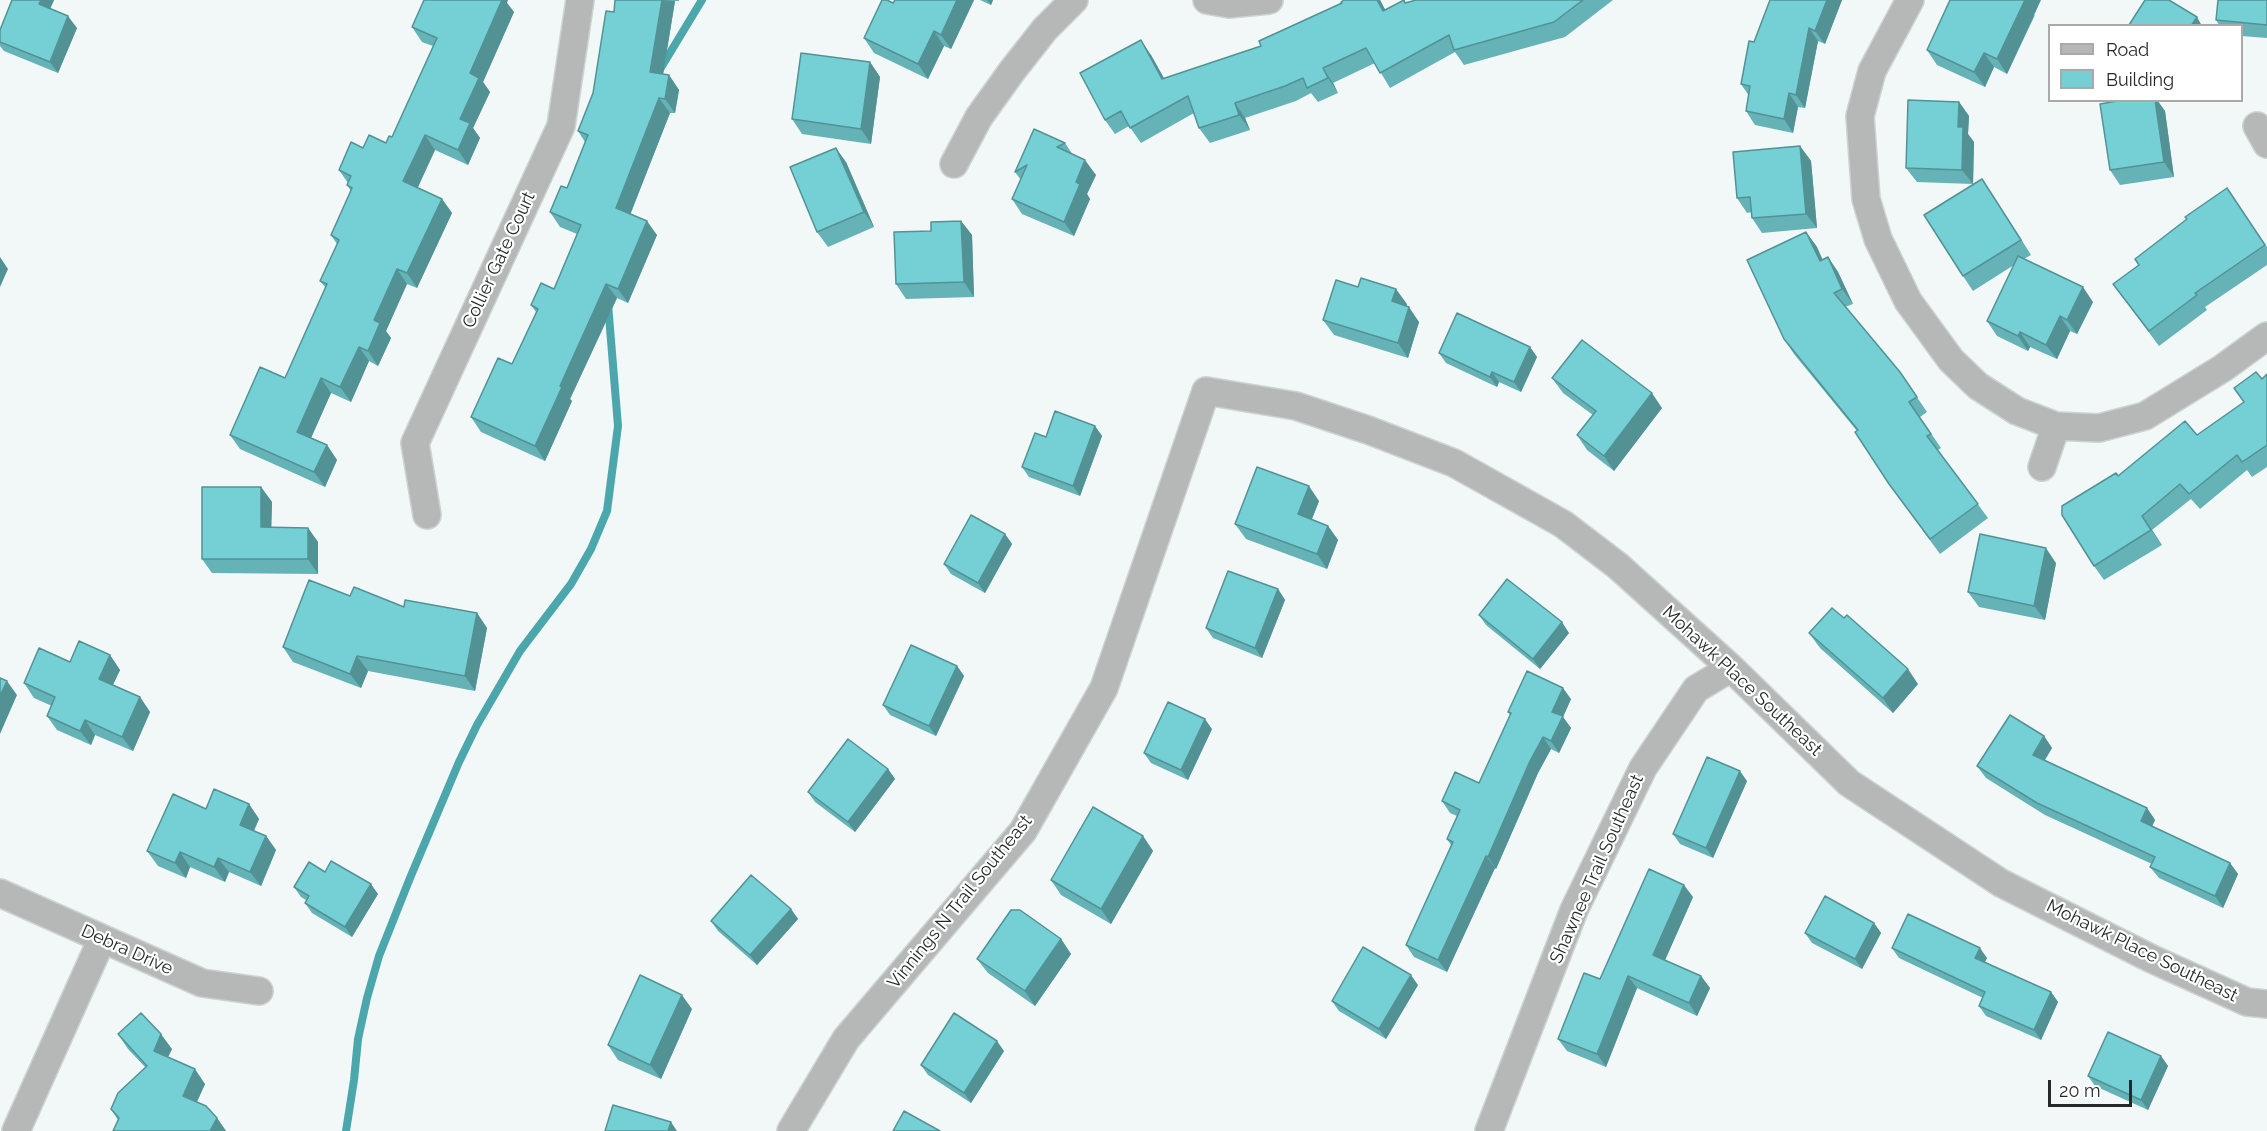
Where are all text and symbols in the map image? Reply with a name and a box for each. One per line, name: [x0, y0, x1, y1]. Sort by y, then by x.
legend: [2048, 24, 2243, 102]
text: Road: [2106, 39, 2149, 60]
text: Building: [2106, 69, 2174, 90]
street label: Collier Gate Court: [458, 188, 540, 332]
street label: Mohawk Place Southeast: [1658, 602, 1826, 760]
street label: Shawnee Trail Southeast: [1546, 771, 1648, 967]
street label: Vinnings N Trail Southeast: [883, 811, 1037, 993]
street label: Mohawk Place Southeast: [2043, 895, 2241, 1007]
street label: Debra Drive: [78, 920, 176, 980]
scale bar: [2051, 1068, 2135, 1106]
text: 20 m: [2059, 1080, 2101, 1101]

